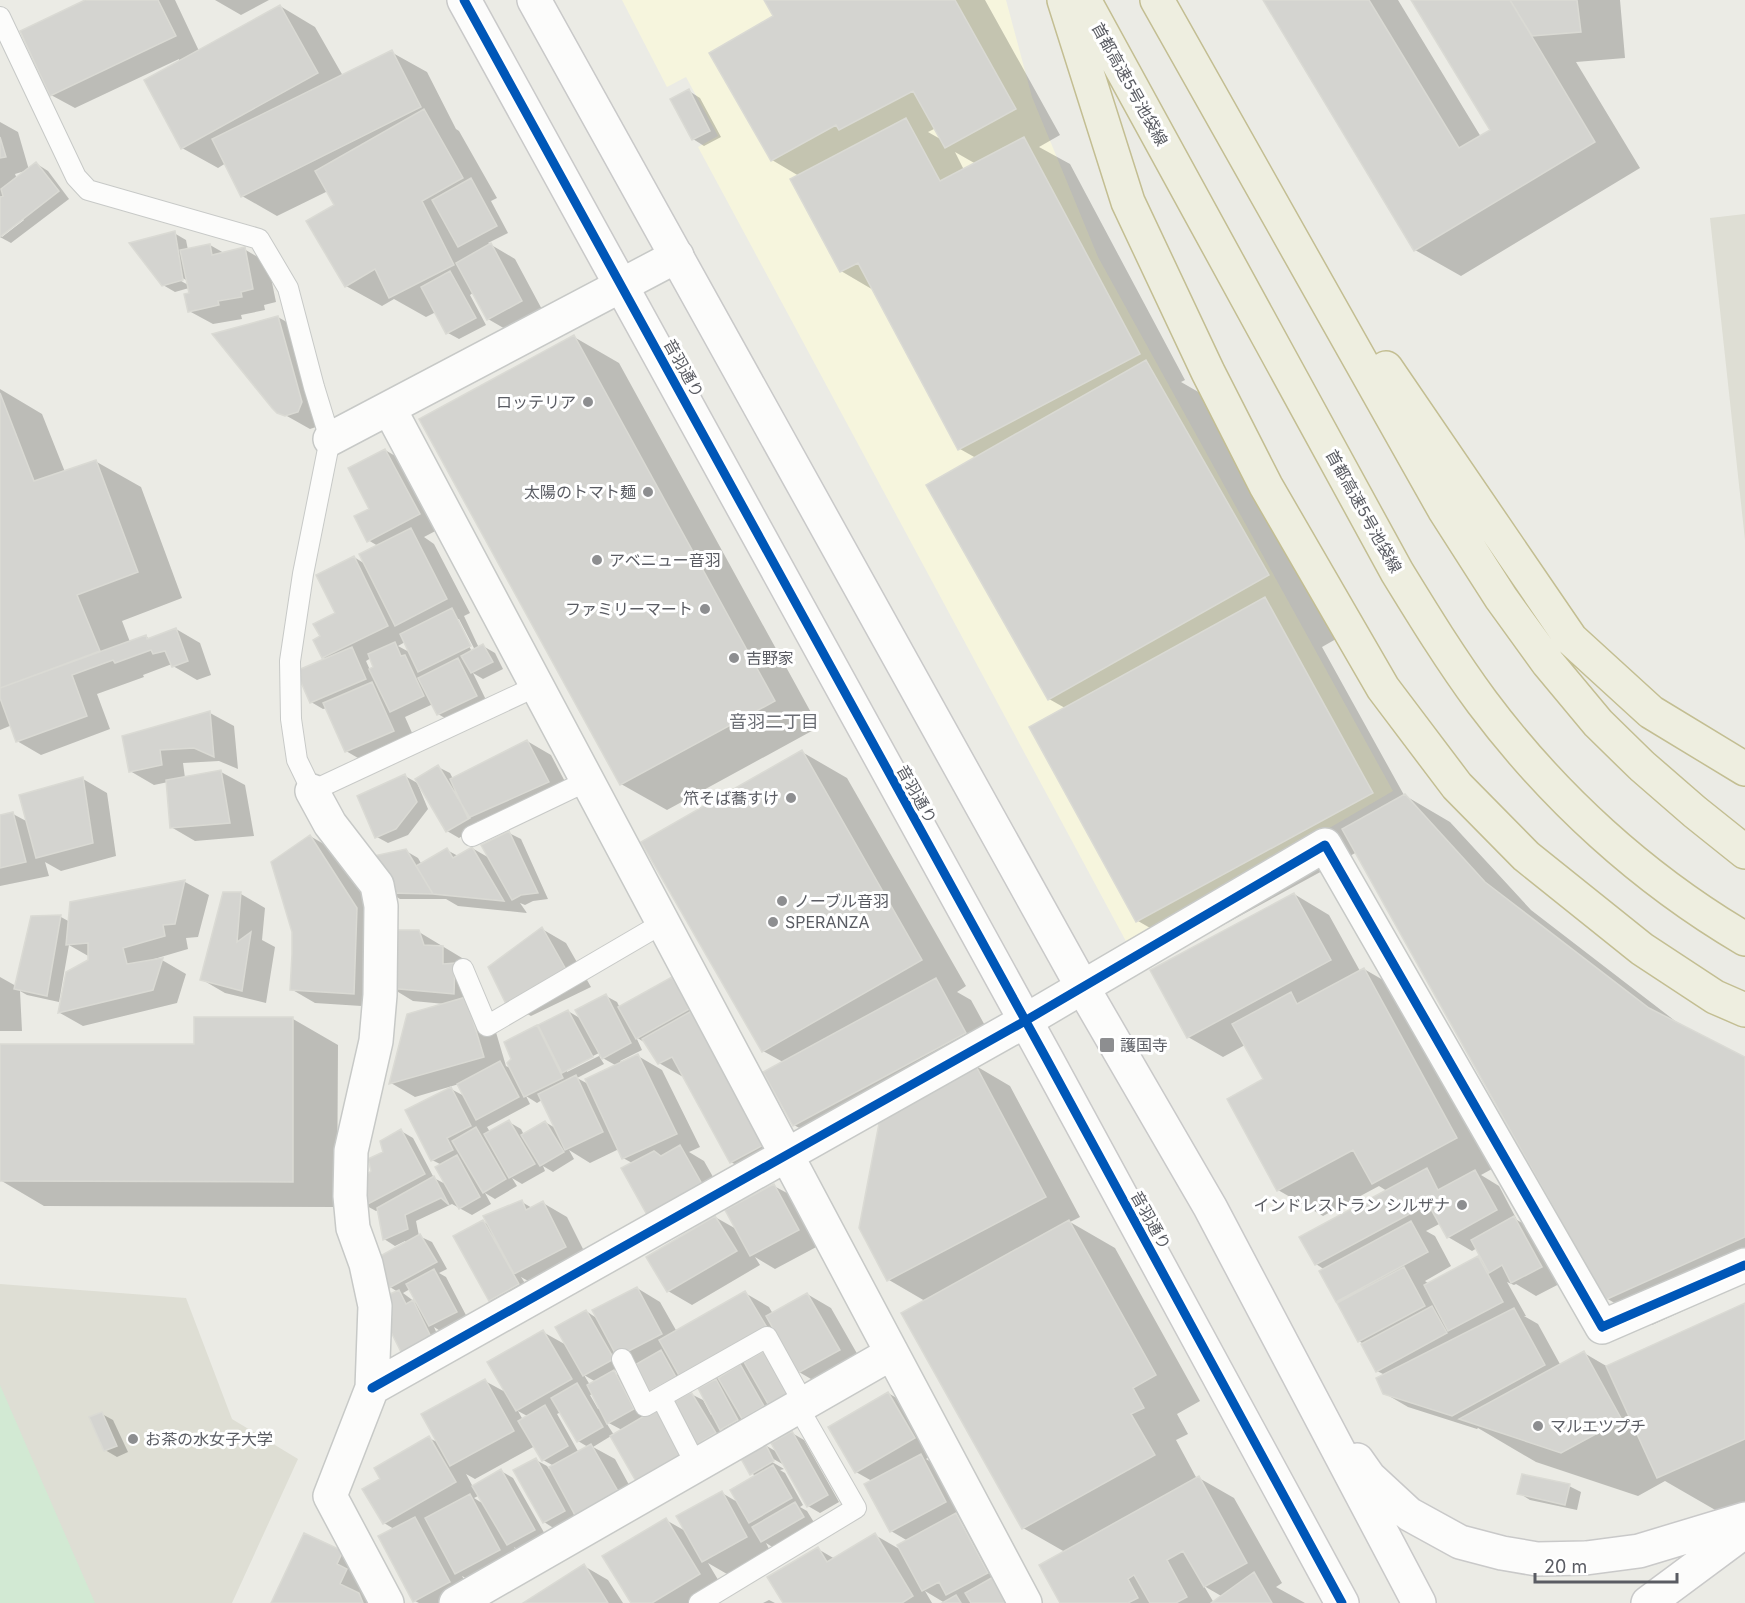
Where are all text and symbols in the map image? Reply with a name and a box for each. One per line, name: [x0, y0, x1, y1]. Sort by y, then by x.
street label: 首都高速5号池袋線: [1088, 19, 1172, 149]
street label: 音羽通り: [660, 335, 708, 401]
place label: ロッテリア: [496, 392, 576, 412]
marker: ロッテリア: [581, 395, 595, 409]
street label: 首都高速5号池袋線: [1322, 446, 1406, 576]
place label: 太陽のトマト麺: [524, 482, 636, 502]
marker: 太陽のトマト麺: [641, 485, 655, 499]
place label: アベニュー音羽: [609, 550, 721, 570]
marker: アベニュー音羽: [590, 553, 604, 567]
place label: ファミリーマート: [565, 599, 693, 619]
marker: ファミリーマート: [698, 602, 712, 616]
place label: 吉野家: [746, 648, 794, 668]
marker: 吉野家: [727, 651, 741, 665]
district label: 音羽二丁目: [729, 711, 819, 732]
street label: 音羽通り: [893, 761, 941, 827]
place label: 笊そば蕎すけ: [683, 788, 779, 808]
marker: 笊そば蕎すけ: [784, 791, 798, 805]
place label: ノーブル音羽: [794, 891, 889, 911]
marker: ノーブル音羽: [775, 894, 789, 908]
place label: SPERANZA: [785, 912, 870, 932]
marker: SPERANZA: [766, 915, 780, 929]
place label: 護国寺: [1120, 1035, 1168, 1055]
marker: 護国寺: [1098, 1036, 1116, 1054]
street label: 音羽通り: [1127, 1187, 1175, 1253]
place label: インドレストラン シルザナ: [1253, 1195, 1450, 1215]
marker: インドレストラン シルザナ: [1455, 1198, 1469, 1212]
place label: マルエツプチ: [1550, 1416, 1646, 1436]
marker: マルエツプチ: [1531, 1419, 1545, 1433]
place label: お茶の水女子大学: [145, 1429, 273, 1449]
marker: お茶の水女子大学: [126, 1432, 140, 1446]
scale bar: [1535, 1546, 1678, 1584]
text: 20 m: [1544, 1556, 1587, 1577]

